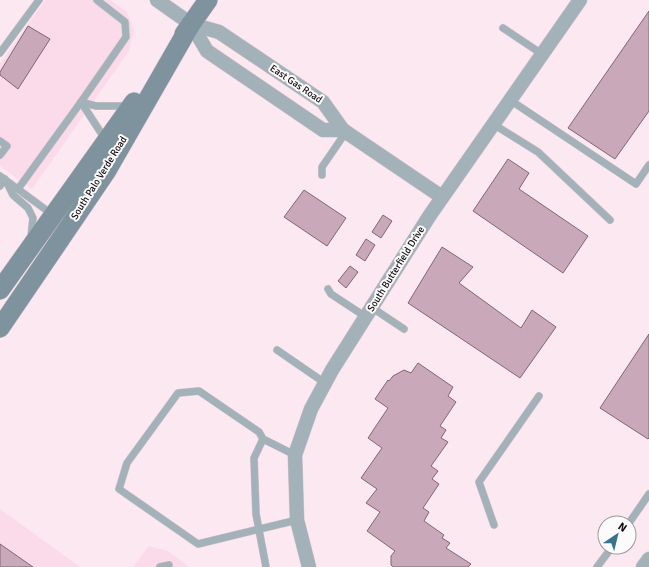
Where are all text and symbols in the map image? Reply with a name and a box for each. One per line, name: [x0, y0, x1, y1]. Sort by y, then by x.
street label: East Gas Road: [268, 62, 324, 106]
street label: South Palo Verde Road: [69, 134, 129, 222]
street label: South Butterfield Drive: [365, 224, 427, 314]
north arrow: [597, 515, 637, 555]
text: N: [616, 520, 629, 535]

